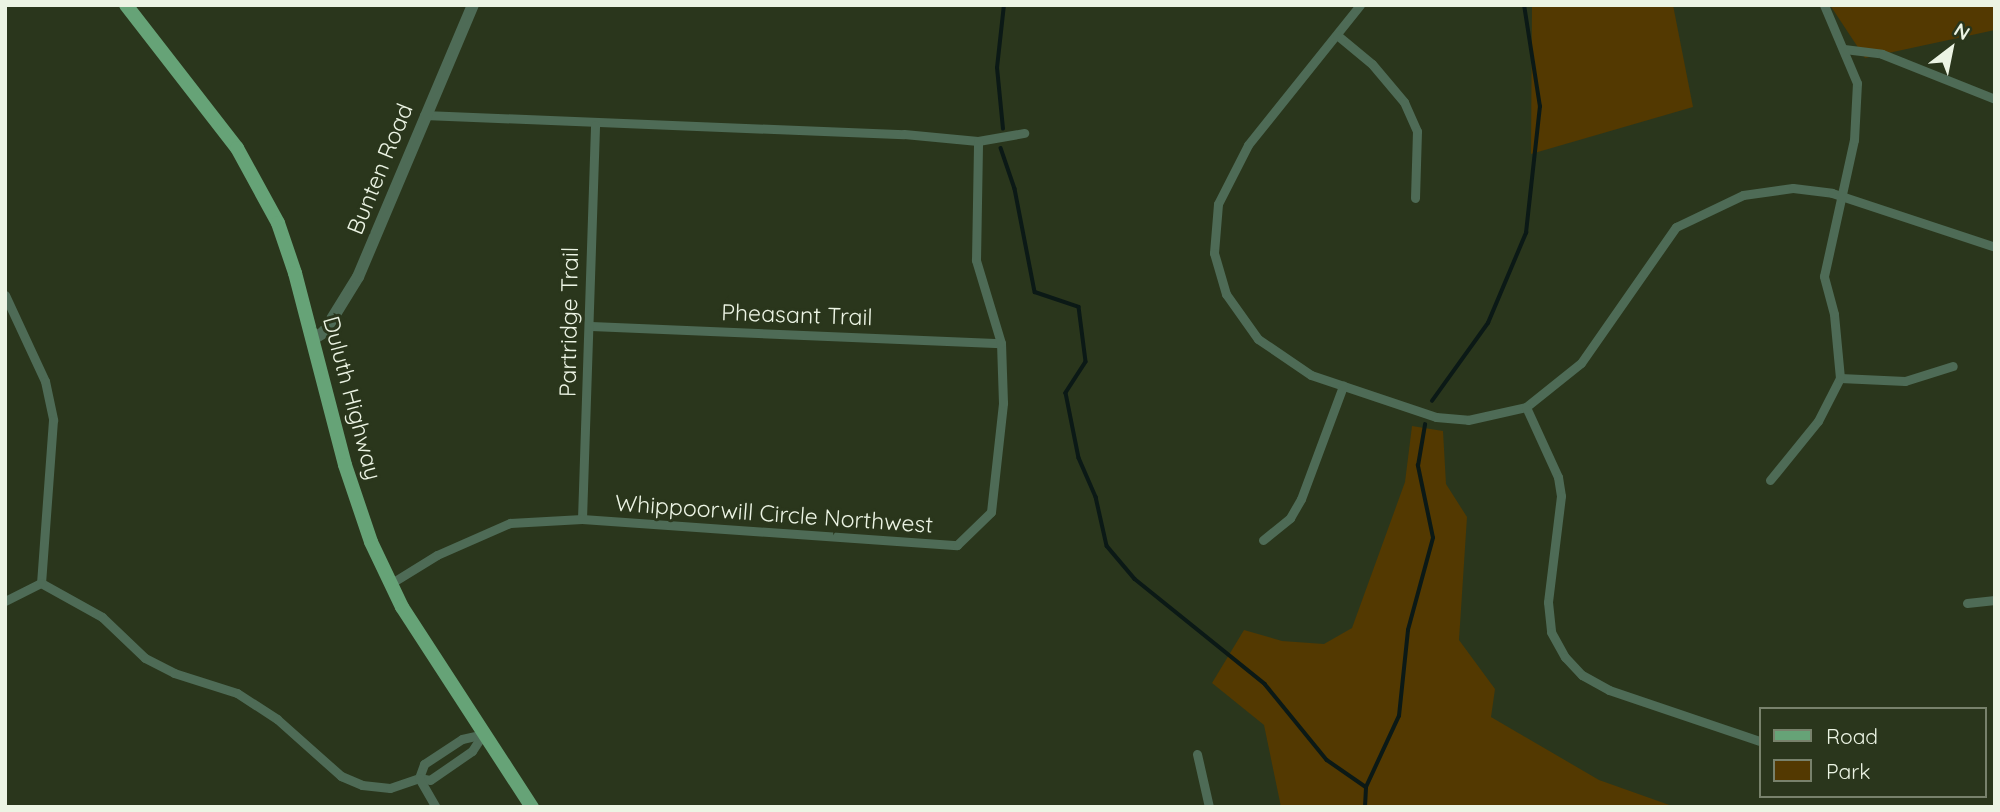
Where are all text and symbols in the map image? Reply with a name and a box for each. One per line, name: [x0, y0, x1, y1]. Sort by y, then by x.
north arrow: [1916, 14, 1986, 84]
text: N: [1950, 17, 1974, 45]
street label: Bunten Road: [341, 100, 419, 238]
street label: Partridge Trail: [554, 247, 584, 397]
street label: Pheasant Trail: [721, 299, 873, 331]
street label: Duluth Highway: [317, 313, 387, 483]
street label: Whippoorwill Circle Northwest: [614, 489, 934, 539]
legend: [1758, 707, 1986, 798]
text: Road: [1826, 723, 1878, 749]
text: Park: [1826, 758, 1870, 784]

